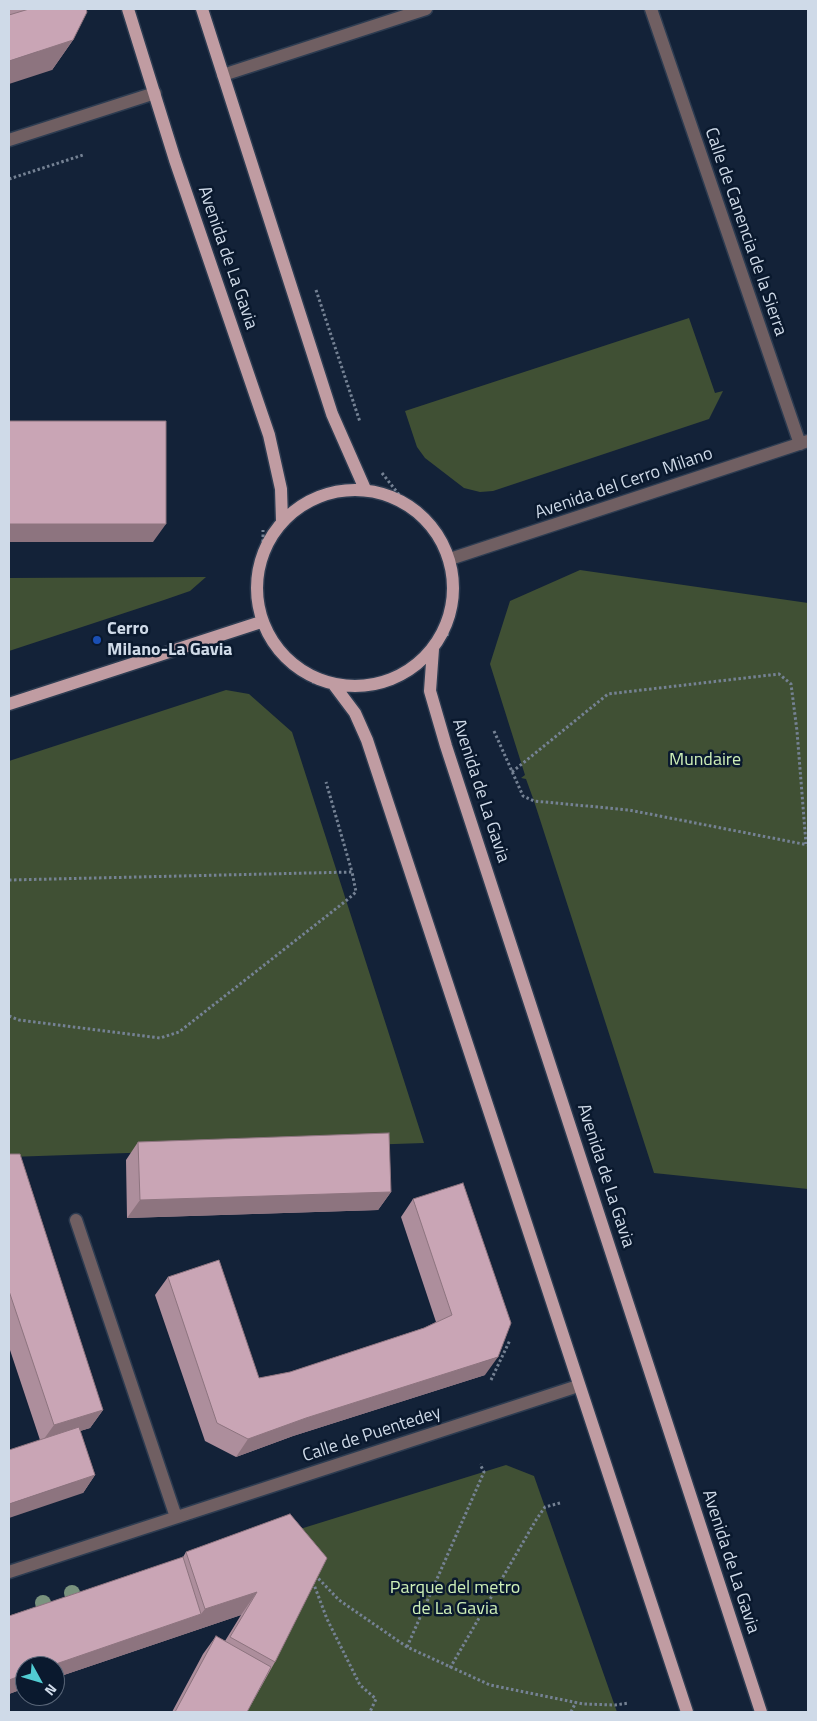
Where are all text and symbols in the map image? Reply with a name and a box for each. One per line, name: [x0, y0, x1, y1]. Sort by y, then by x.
street label: Calle de Canencia de la Sierra: [699, 125, 791, 339]
street label: Avenida de La Gavia: [192, 184, 262, 332]
street label: Avenida del Cerro Milano: [532, 443, 716, 525]
place label: Cerro Milano-La Gavia: [107, 619, 233, 662]
marker: Cerro Milano-La Gavia: [91, 634, 103, 646]
street label: Avenida de La Gavia: [447, 716, 513, 866]
park label: Mundaire: [669, 750, 741, 772]
street label: Avenida de La Gavia: [572, 1101, 638, 1251]
street label: Calle de Puentedey: [300, 1402, 444, 1468]
street label: Avenida de La Gavia: [697, 1487, 763, 1637]
park label: Parque del metro de La Gavia: [390, 1578, 520, 1620]
north arrow: [15, 1656, 65, 1706]
text: N: [40, 1680, 62, 1700]

